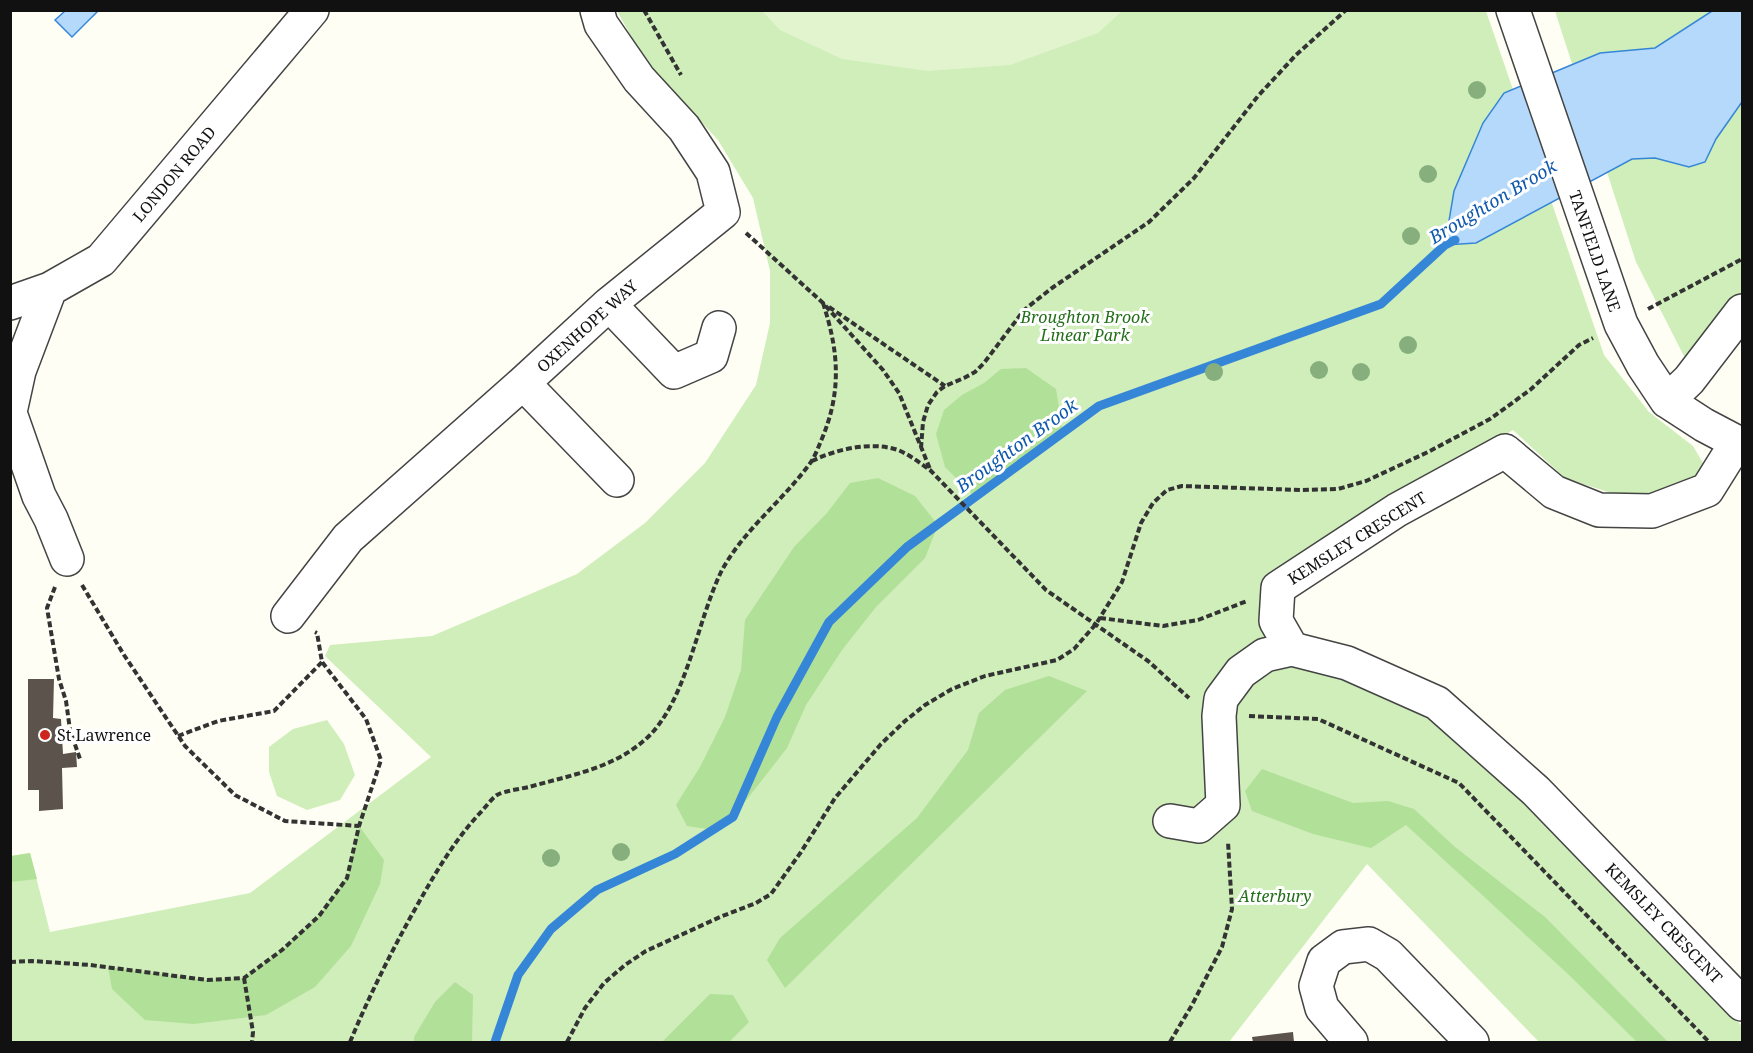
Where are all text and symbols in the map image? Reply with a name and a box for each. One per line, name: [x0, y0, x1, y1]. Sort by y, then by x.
street label: LONDON ROAD: [127, 122, 221, 226]
water label: Broughton Brook: [1423, 153, 1561, 249]
street label: TANFIELD LANE: [1564, 187, 1626, 315]
street label: OXENHOPE WAY: [532, 274, 643, 377]
park label: Broughton Brook Linear Park: [1020, 306, 1150, 346]
water label: Broughton Brook: [950, 392, 1083, 498]
street label: KEMSLEY CRESCENT: [1284, 486, 1431, 590]
place label: St Lawrence: [57, 724, 151, 746]
marker: St Lawrence: [38, 728, 52, 742]
street label: KEMSLEY CRESCENT: [1601, 858, 1727, 988]
park label: Atterbury: [1238, 885, 1311, 907]

